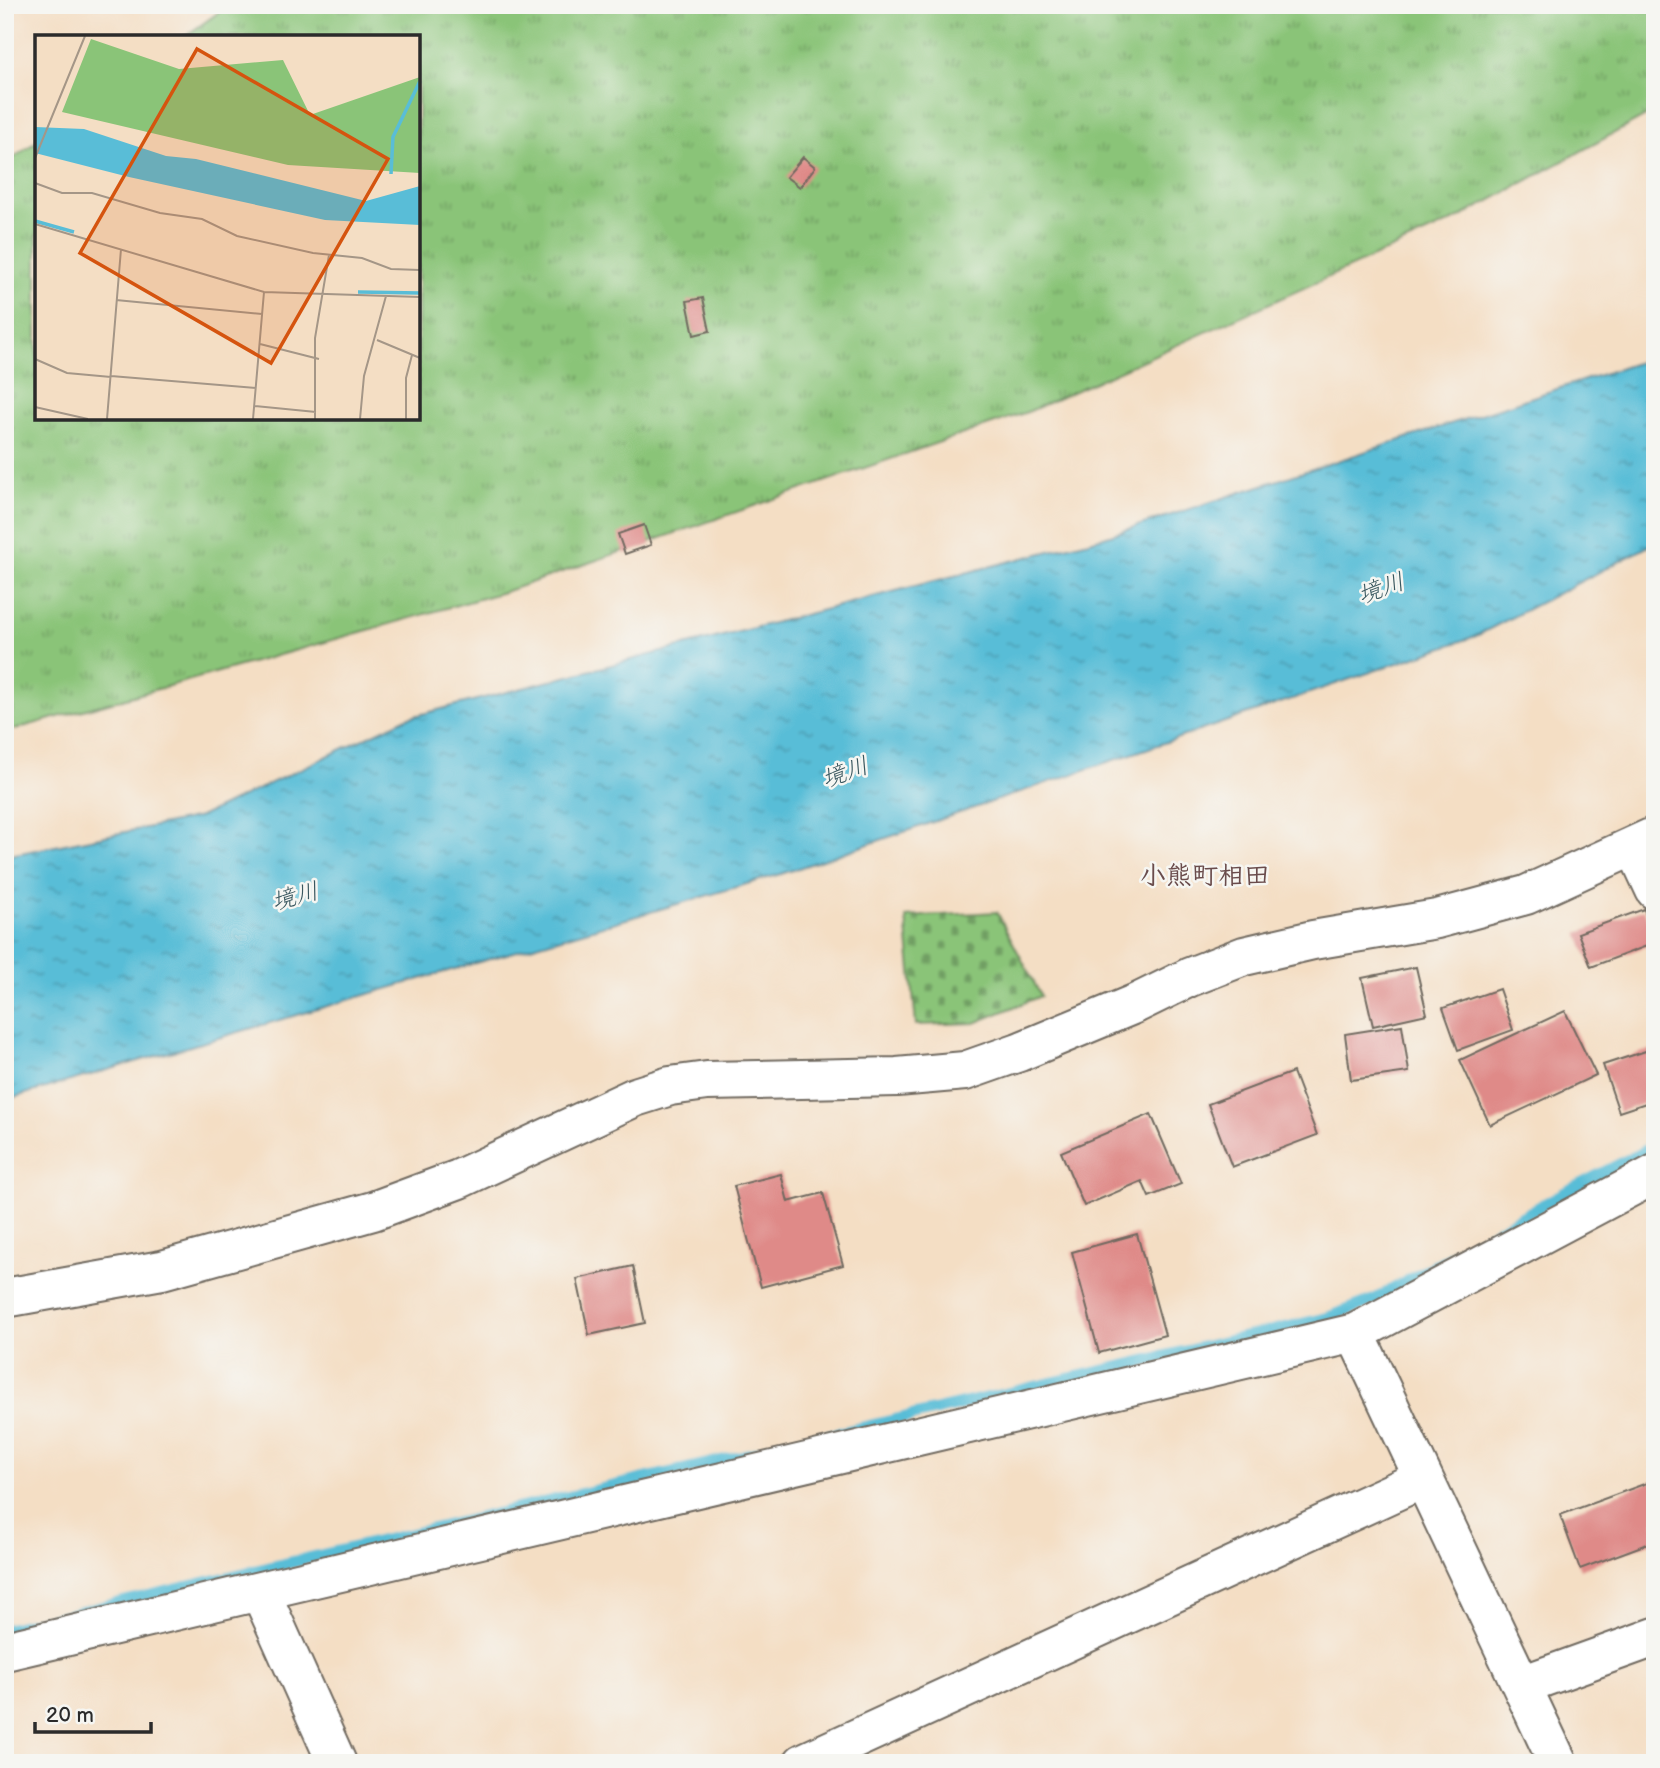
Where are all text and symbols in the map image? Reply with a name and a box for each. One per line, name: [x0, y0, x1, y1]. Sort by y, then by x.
inset map: [35, 35, 420, 420]
water label: 境川: [1354, 567, 1409, 610]
water label: 境川: [818, 751, 873, 794]
district label: 小熊町相田: [1140, 861, 1270, 892]
water label: 境川: [268, 876, 322, 917]
scale bar: [35, 1691, 150, 1735]
text: 20 m: [46, 1703, 94, 1728]

